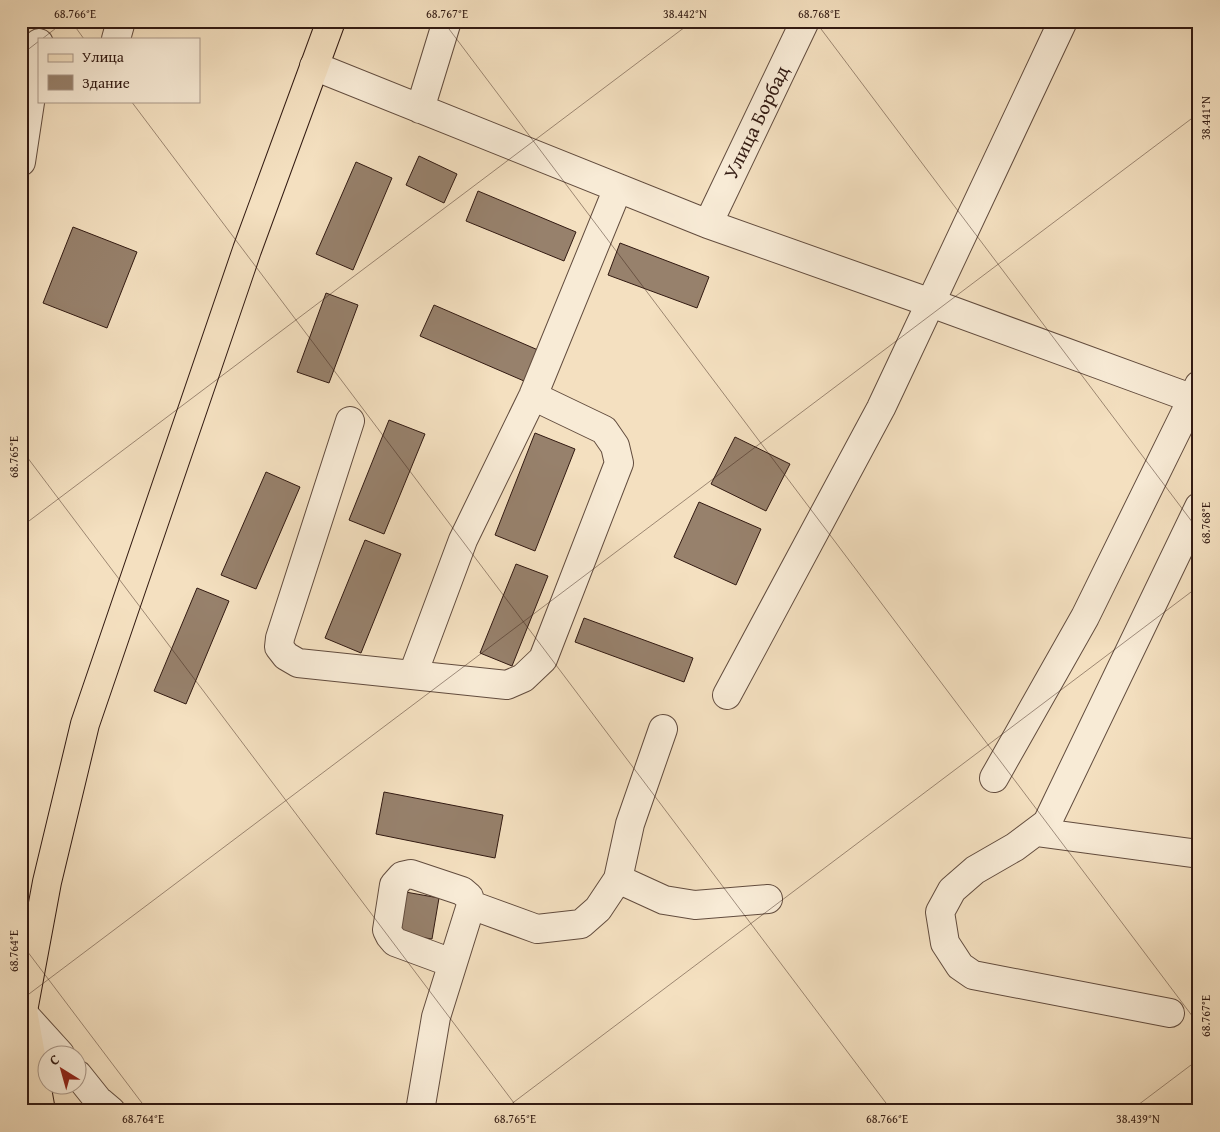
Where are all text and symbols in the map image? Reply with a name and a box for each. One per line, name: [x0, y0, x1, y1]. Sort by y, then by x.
text: 68.766°E: [54, 5, 96, 22]
text: 68.767°E: [426, 5, 468, 22]
text: 38.442°N: [663, 5, 707, 22]
text: 68.768°E: [798, 5, 840, 22]
legend: [38, 38, 200, 102]
text: Улица: [82, 46, 125, 67]
street label: Улица Борбад: [715, 60, 796, 184]
text: Здание: [82, 72, 130, 93]
text: 38.441°N: [1197, 96, 1214, 140]
text: 68.765°E: [5, 436, 22, 478]
text: 68.768°E: [1197, 502, 1214, 544]
text: 68.764°E: [5, 930, 22, 972]
text: 68.767°E: [1197, 995, 1214, 1037]
north arrow: [38, 1044, 88, 1094]
text: С: [45, 1049, 63, 1070]
text: 68.764°E: [122, 1110, 164, 1127]
text: 68.765°E: [494, 1110, 536, 1127]
text: 68.766°E: [866, 1110, 908, 1127]
text: 38.439°N: [1116, 1110, 1160, 1127]

